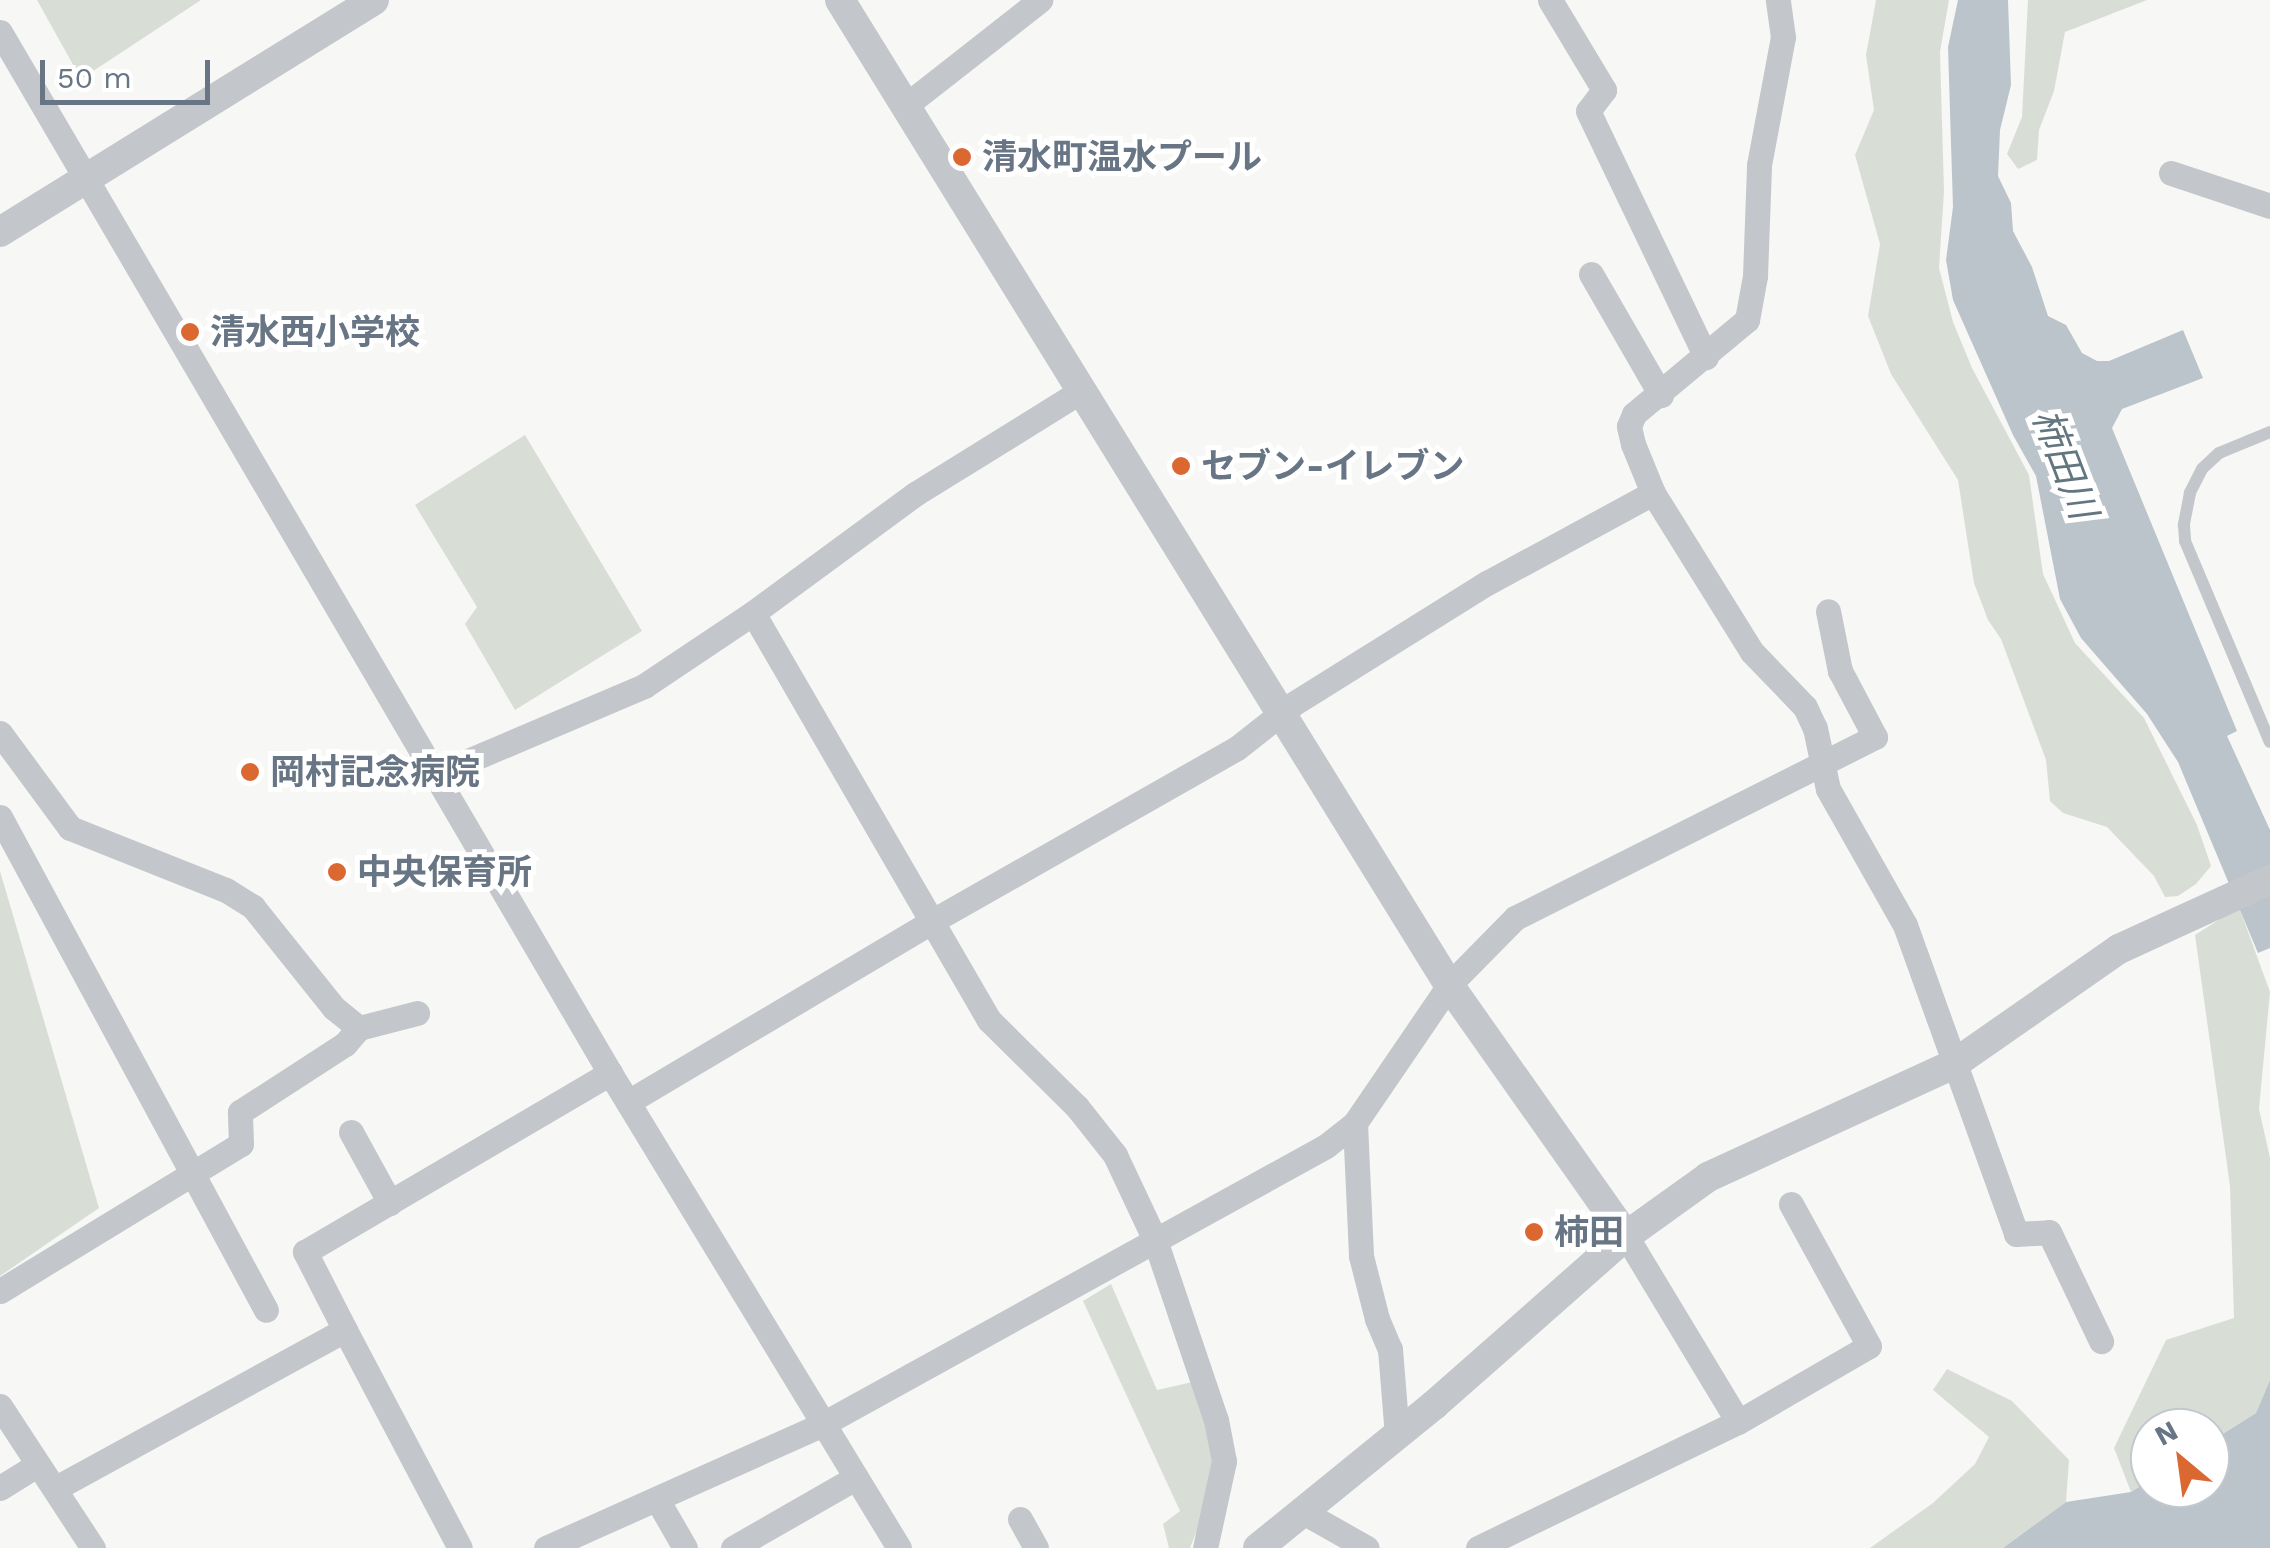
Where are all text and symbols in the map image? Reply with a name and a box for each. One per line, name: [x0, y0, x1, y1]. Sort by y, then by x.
scale bar: [45, 40, 215, 102]
text: 50 m: [57, 60, 132, 95]
place label: 清水町温水プール: [982, 136, 1262, 178]
marker: 清水町温水プール: [951, 146, 973, 168]
place label: 清水西小学校: [210, 311, 420, 353]
marker: 清水西小学校: [179, 321, 201, 343]
water label: 柿田川: [2022, 403, 2106, 525]
place label: セブン-イレブン: [1201, 445, 1464, 487]
marker: セブン-イレブン: [1170, 455, 1192, 477]
place label: 岡村記念病院: [270, 751, 480, 793]
marker: 岡村記念病院: [239, 761, 261, 783]
place label: 中央保育所: [357, 851, 532, 893]
marker: 中央保育所: [326, 861, 348, 883]
place label: 柿田: [1554, 1211, 1624, 1253]
marker: 柿田: [1523, 1221, 1545, 1243]
north arrow: [2130, 1408, 2230, 1508]
text: N: [2149, 1414, 2183, 1453]

